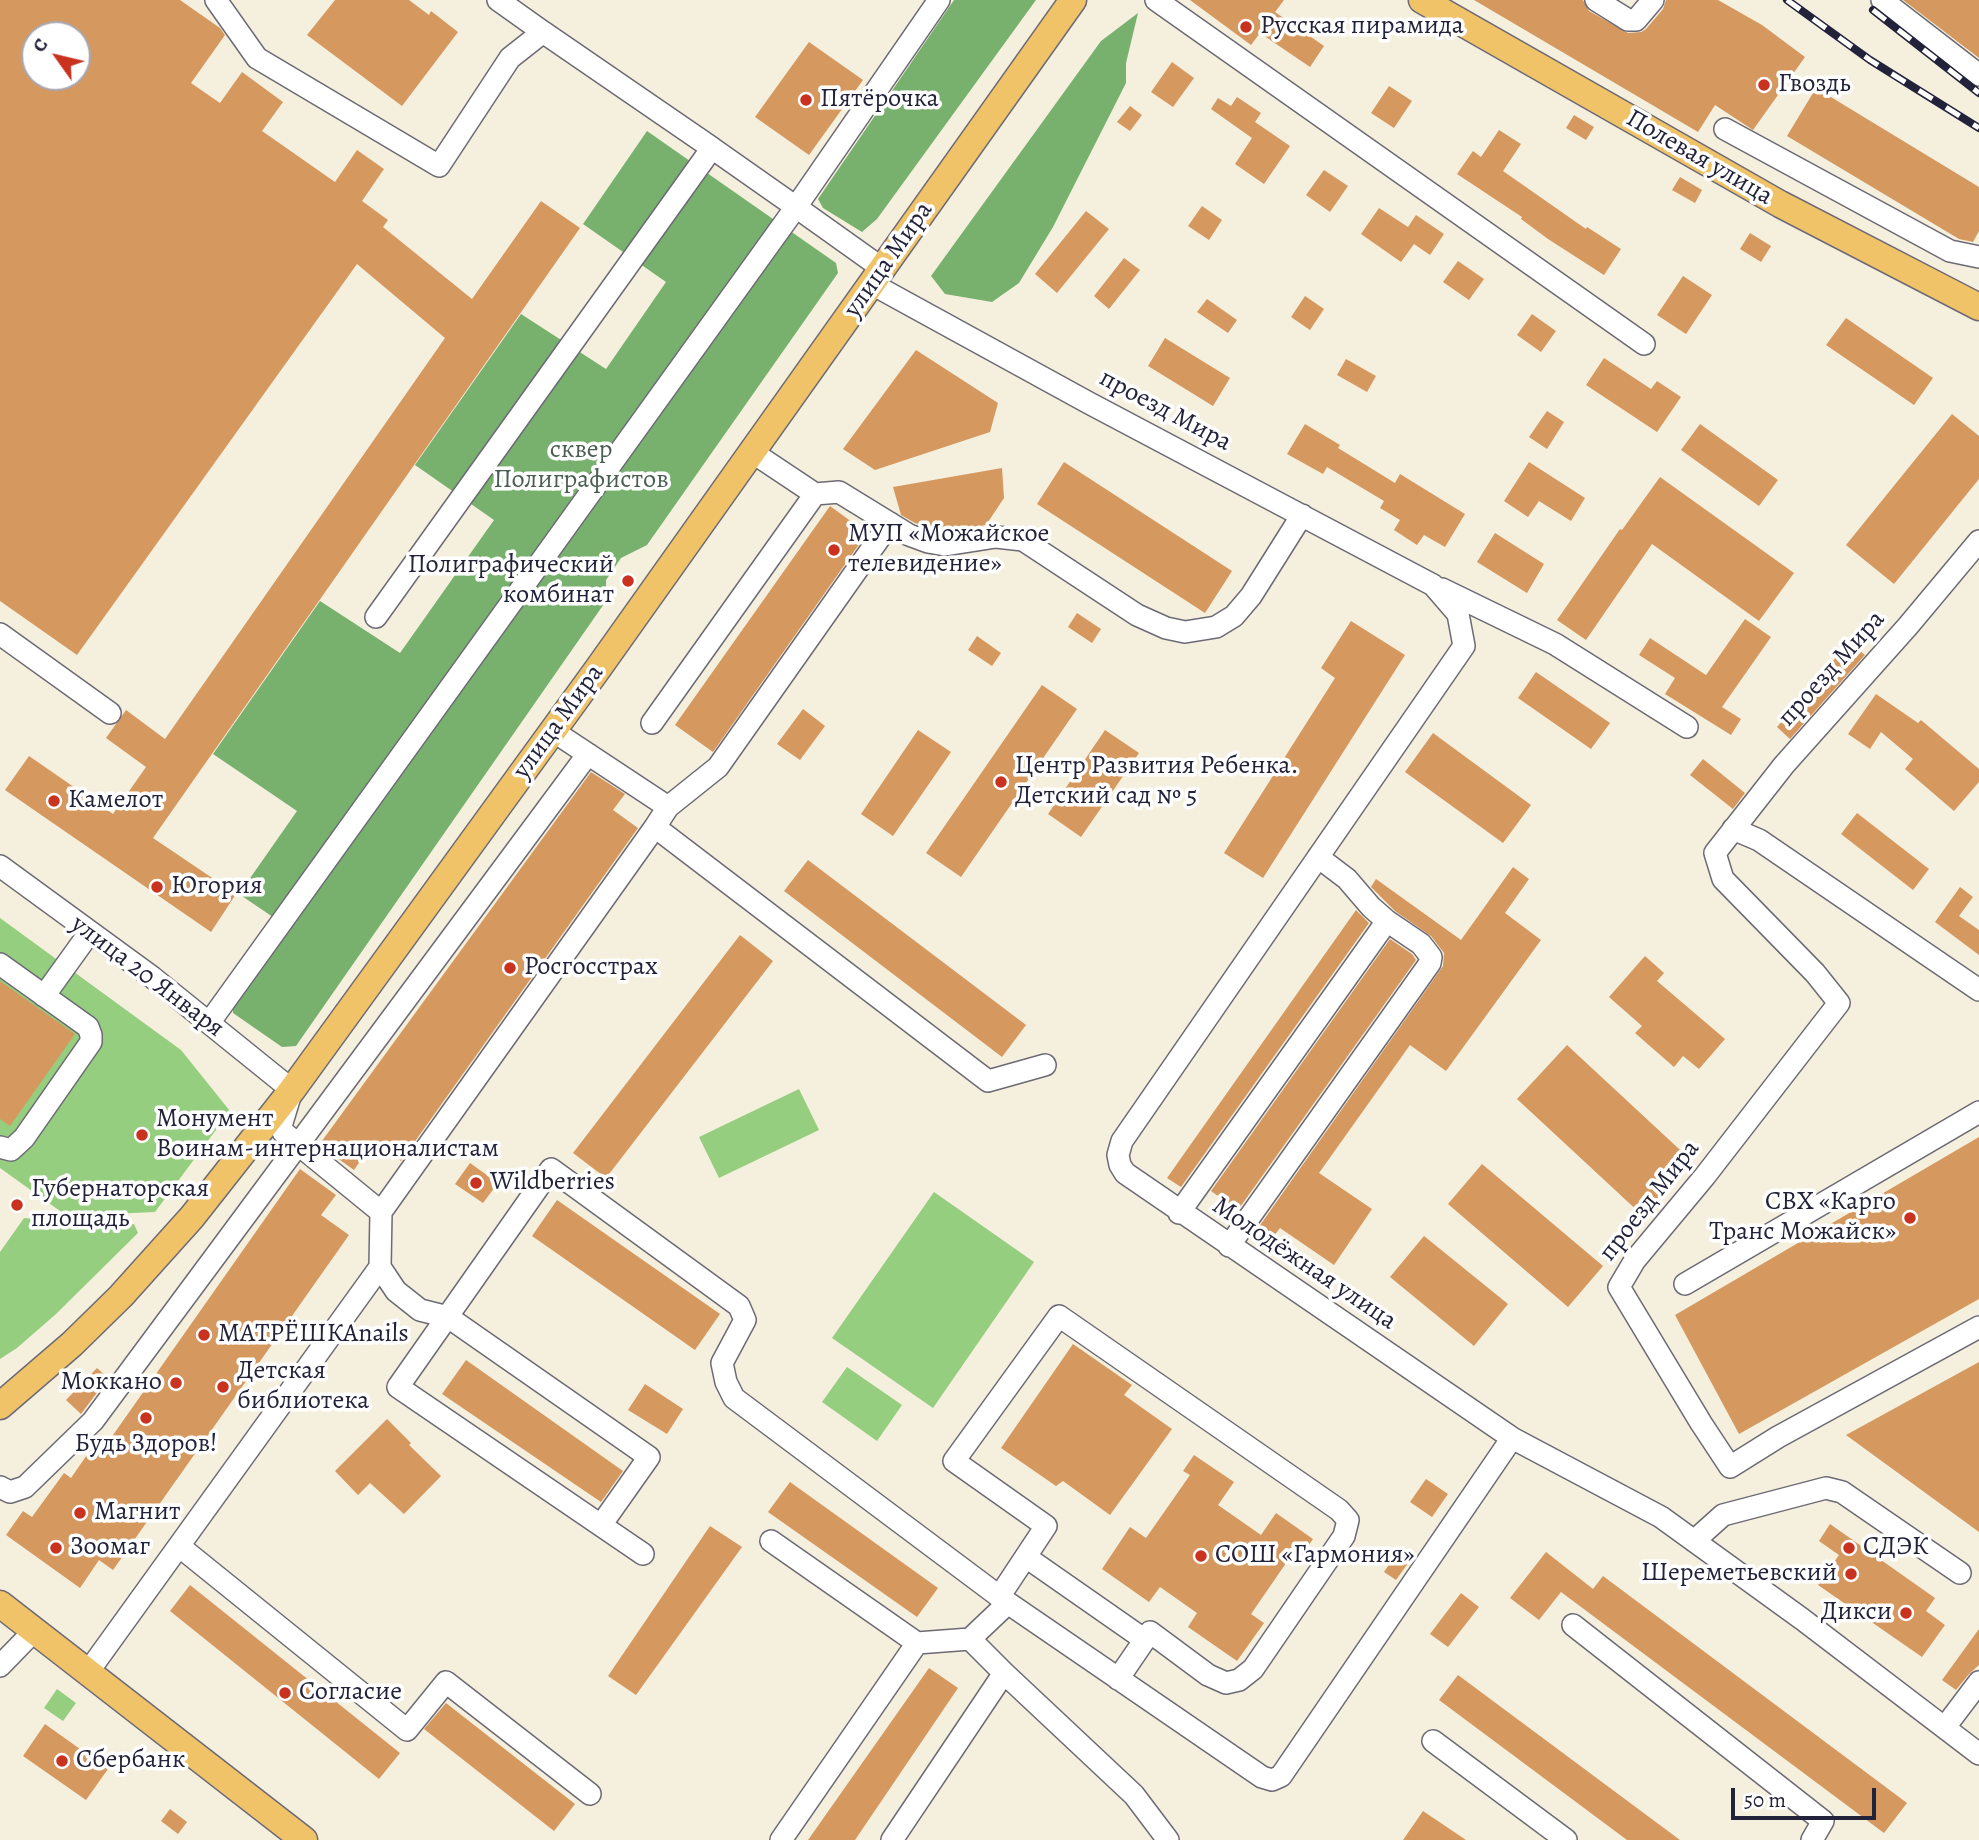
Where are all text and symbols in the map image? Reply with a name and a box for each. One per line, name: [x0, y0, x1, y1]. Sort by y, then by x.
place label: Русская пирамида: [1260, 11, 1464, 43]
marker: Русская пирамида: [1238, 19, 1254, 35]
north arrow: [21, 21, 91, 91]
text: С: [26, 33, 54, 58]
place label: Гвоздь: [1778, 69, 1851, 101]
marker: Гвоздь: [1756, 77, 1772, 93]
place label: Пятёрочка: [820, 84, 939, 116]
marker: Пятёрочка: [798, 92, 814, 108]
street label: Полевая улица: [1620, 103, 1778, 213]
street label: улица Мира: [838, 196, 940, 324]
street label: проезд Мира: [1094, 363, 1236, 459]
park label: сквер Полиграфистов: [493, 435, 669, 496]
place label: МУП «Можайское телевидение»: [848, 519, 1049, 580]
marker: МУП «Можайское телевидение»: [826, 542, 842, 558]
place label: Полиграфический комбинат: [408, 550, 614, 612]
marker: Полиграфический комбинат: [620, 573, 636, 589]
street label: проезд Мира: [1772, 605, 1892, 733]
street label: улица Мира: [507, 659, 611, 785]
place label: Центр Развития Ребенка. Детский сад № 5: [1015, 751, 1298, 812]
marker: Центр Развития Ребенка. Детский сад № 5: [993, 774, 1009, 790]
place label: Камелот: [68, 785, 163, 817]
marker: Камелот: [46, 793, 62, 809]
place label: Югория: [171, 871, 262, 903]
marker: Югория: [149, 879, 165, 895]
street label: улица 20 Января: [64, 909, 230, 1045]
place label: Росгосстрах: [524, 952, 658, 984]
marker: Росгосстрах: [502, 960, 518, 976]
place label: Монумент Воинам-интернационалистам: [156, 1104, 499, 1166]
marker: Монумент Воинам-интернационалистам: [134, 1127, 150, 1143]
street label: проезд Мира: [1593, 1134, 1707, 1268]
place label: Wildberries: [490, 1167, 615, 1199]
place label: Губернаторская площадь: [31, 1174, 209, 1236]
marker: Wildberries: [468, 1175, 484, 1191]
place label: СВХ «Карго Транс Можайск»: [1709, 1187, 1896, 1248]
street label: Молодёжная улица: [1206, 1191, 1402, 1337]
marker: Губернаторская площадь: [9, 1197, 25, 1213]
marker: СВХ «Карго Транс Можайск»: [1902, 1210, 1918, 1226]
place label: МAТРЁШКАnails: [218, 1319, 409, 1351]
marker: МAТРЁШКАnails: [196, 1327, 212, 1343]
place label: Детская библиотека: [237, 1356, 369, 1418]
place label: Моккано: [61, 1367, 162, 1399]
marker: Моккано: [168, 1375, 184, 1391]
marker: Детская библиотека: [215, 1379, 231, 1395]
marker: Будь Здоров!: [138, 1410, 154, 1426]
place label: Будь Здоров!: [75, 1429, 217, 1461]
place label: Магнит: [94, 1497, 181, 1529]
marker: Магнит: [72, 1505, 88, 1521]
place label: Зоомаг: [70, 1532, 150, 1564]
place label: СДЭК: [1863, 1532, 1929, 1564]
marker: Зоомаг: [48, 1540, 64, 1556]
place label: СОШ «Гармония»: [1215, 1540, 1414, 1572]
marker: СДЭК: [1841, 1540, 1857, 1556]
marker: СОШ «Гармония»: [1193, 1548, 1209, 1564]
place label: Шереметьевский: [1641, 1558, 1837, 1590]
marker: Шереметьевский: [1843, 1566, 1859, 1582]
place label: Дикси: [1821, 1597, 1892, 1629]
marker: Дикси: [1898, 1605, 1914, 1621]
place label: Согласие: [299, 1677, 402, 1709]
marker: Согласие: [277, 1685, 293, 1701]
place label: Сбербанк: [76, 1745, 185, 1777]
marker: Сбербанк: [54, 1753, 70, 1769]
scale bar: [1734, 1773, 1879, 1817]
text: 50 m: [1744, 1786, 1786, 1814]

